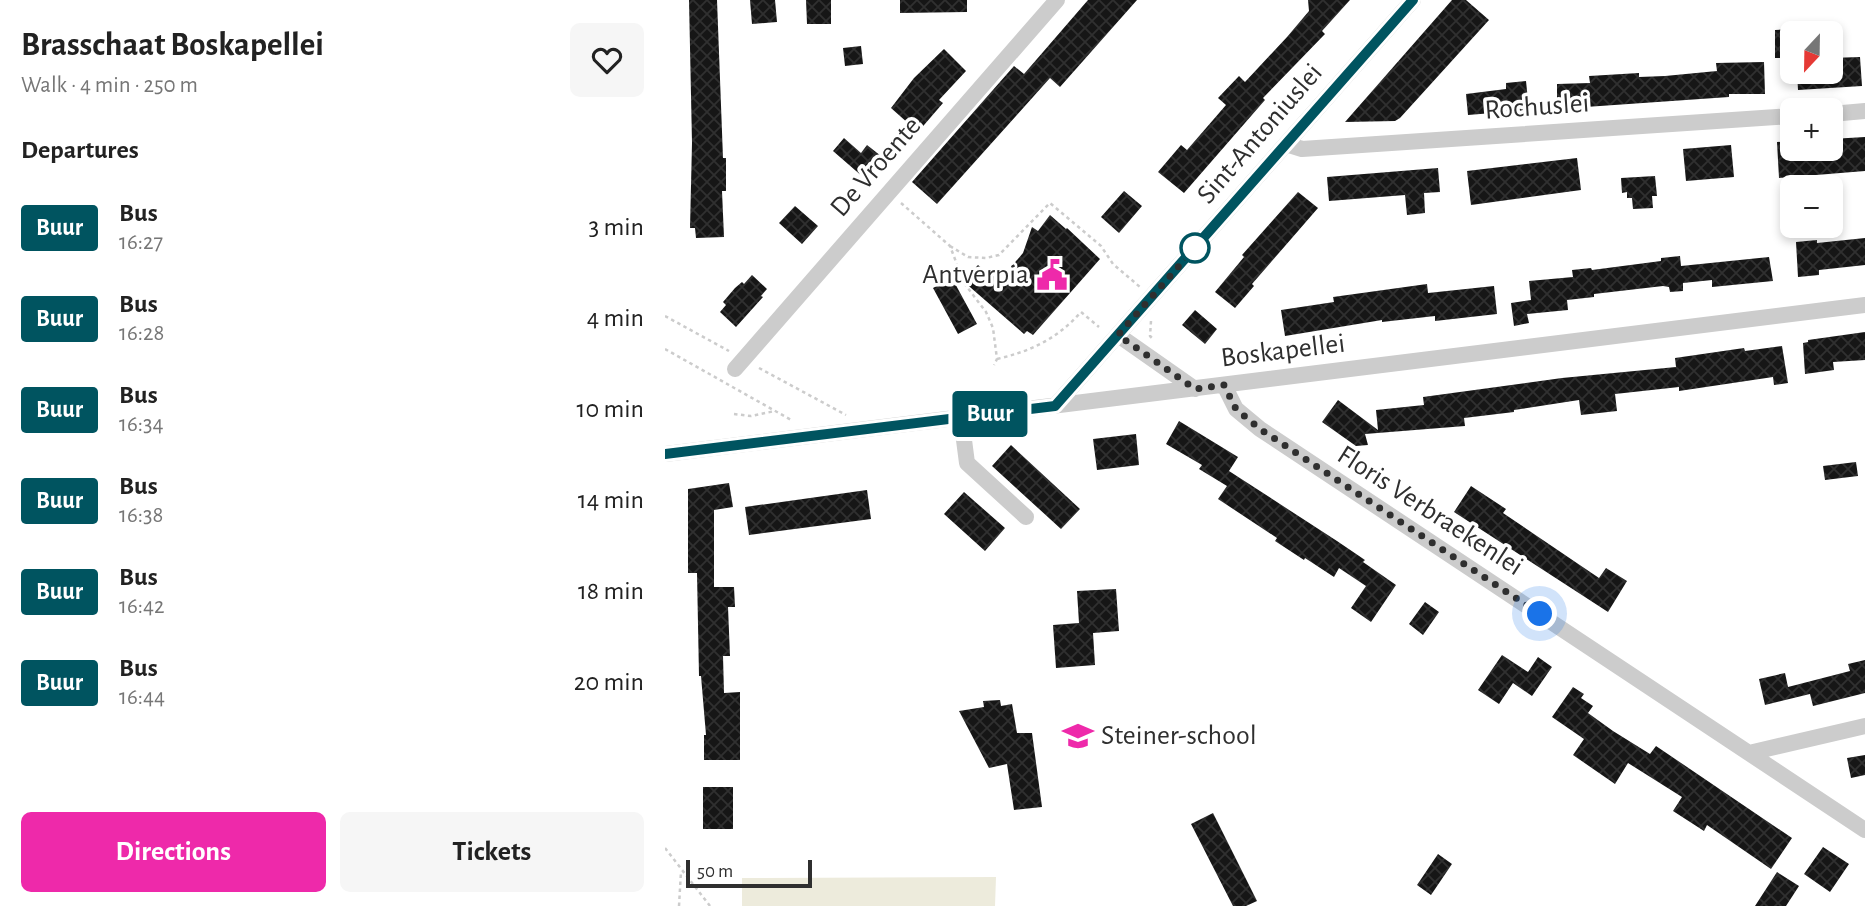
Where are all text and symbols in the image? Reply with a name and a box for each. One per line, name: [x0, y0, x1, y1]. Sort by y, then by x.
north arrow: [1780, 21, 1843, 84]
map controls: [1780, 21, 1843, 238]
button: heart: [570, 23, 644, 97]
text: Brasschaat Boskapellei: [21, 29, 324, 62]
street label: Sint-Antoniuslei: [1192, 59, 1328, 209]
text: Walk · 4 min · 250 m: [21, 74, 198, 97]
street label: Rochuslei: [1484, 89, 1590, 125]
button: +: [1780, 98, 1843, 161]
street label: De Vroente: [826, 112, 926, 222]
text: Departures: [21, 137, 139, 163]
button: −: [1780, 175, 1843, 238]
text: Bus: [119, 200, 158, 226]
text: 3 min: [588, 214, 644, 240]
text: Buur: [36, 216, 83, 240]
text: 16:27: [119, 231, 163, 254]
unlabelled marker: [1180, 233, 1210, 263]
public building icon: Antverpia: [1035, 258, 1069, 292]
place label: Antverpia: [922, 261, 1029, 289]
text: Bus: [119, 291, 158, 317]
text: 4 min: [587, 305, 644, 331]
text: Buur: [36, 307, 83, 331]
text: 16:28: [119, 322, 164, 345]
street label: Boskapellei: [1219, 330, 1347, 372]
text: Bus: [119, 382, 158, 408]
line badge: Buur: [941, 391, 1039, 437]
text: 10 min: [577, 396, 644, 422]
text: Buur: [36, 398, 83, 422]
text: Buur: [966, 402, 1014, 426]
text: 16:34: [119, 413, 164, 436]
street label: Floris Verbraekenlei: [1332, 441, 1528, 581]
text: Bus: [119, 473, 158, 499]
text: 14 min: [578, 487, 644, 513]
text: Buur: [36, 489, 83, 513]
text: 16:38: [119, 504, 163, 527]
text: Bus: [119, 564, 158, 590]
text: 18 min: [578, 578, 644, 604]
text: Buur: [36, 580, 83, 604]
text: 16:42: [119, 595, 165, 618]
your location: [1522, 596, 1557, 631]
text: Bus: [119, 655, 158, 681]
text: 20 min: [574, 669, 644, 695]
text: Buur: [36, 671, 83, 695]
text: 16:44: [119, 686, 165, 709]
school or university icon: Steiner-school: [1061, 719, 1095, 753]
place label: Steiner-school: [1101, 722, 1257, 750]
button: Directions: [21, 812, 326, 892]
button: Tickets: [340, 812, 644, 892]
scale bar: [686, 857, 812, 889]
text: 50 m: [697, 862, 733, 881]

